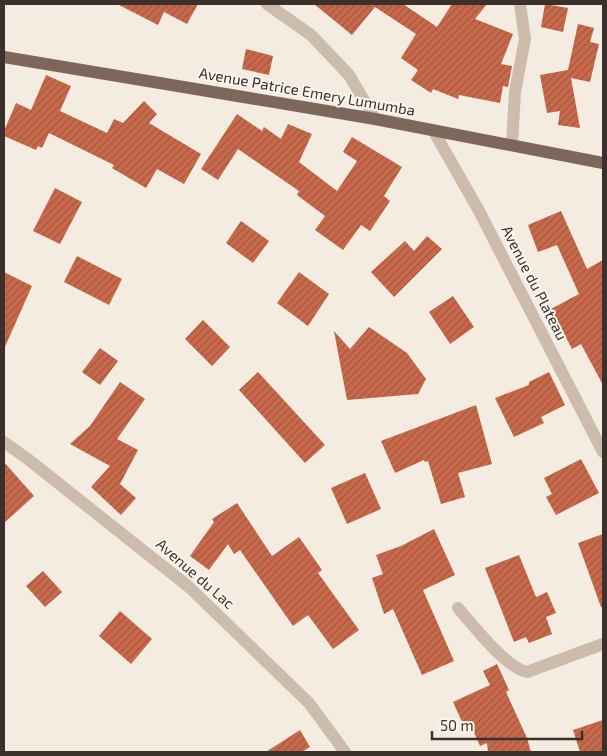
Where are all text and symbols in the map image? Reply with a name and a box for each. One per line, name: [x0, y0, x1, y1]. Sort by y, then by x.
street label: Avenue Patrice Emery Lumumba: [198, 63, 417, 119]
street label: Avenue du Plateau: [498, 222, 572, 343]
street label: Avenue du Lac: [153, 535, 238, 612]
scale bar: [432, 708, 582, 740]
text: 50 m: [440, 716, 474, 734]

